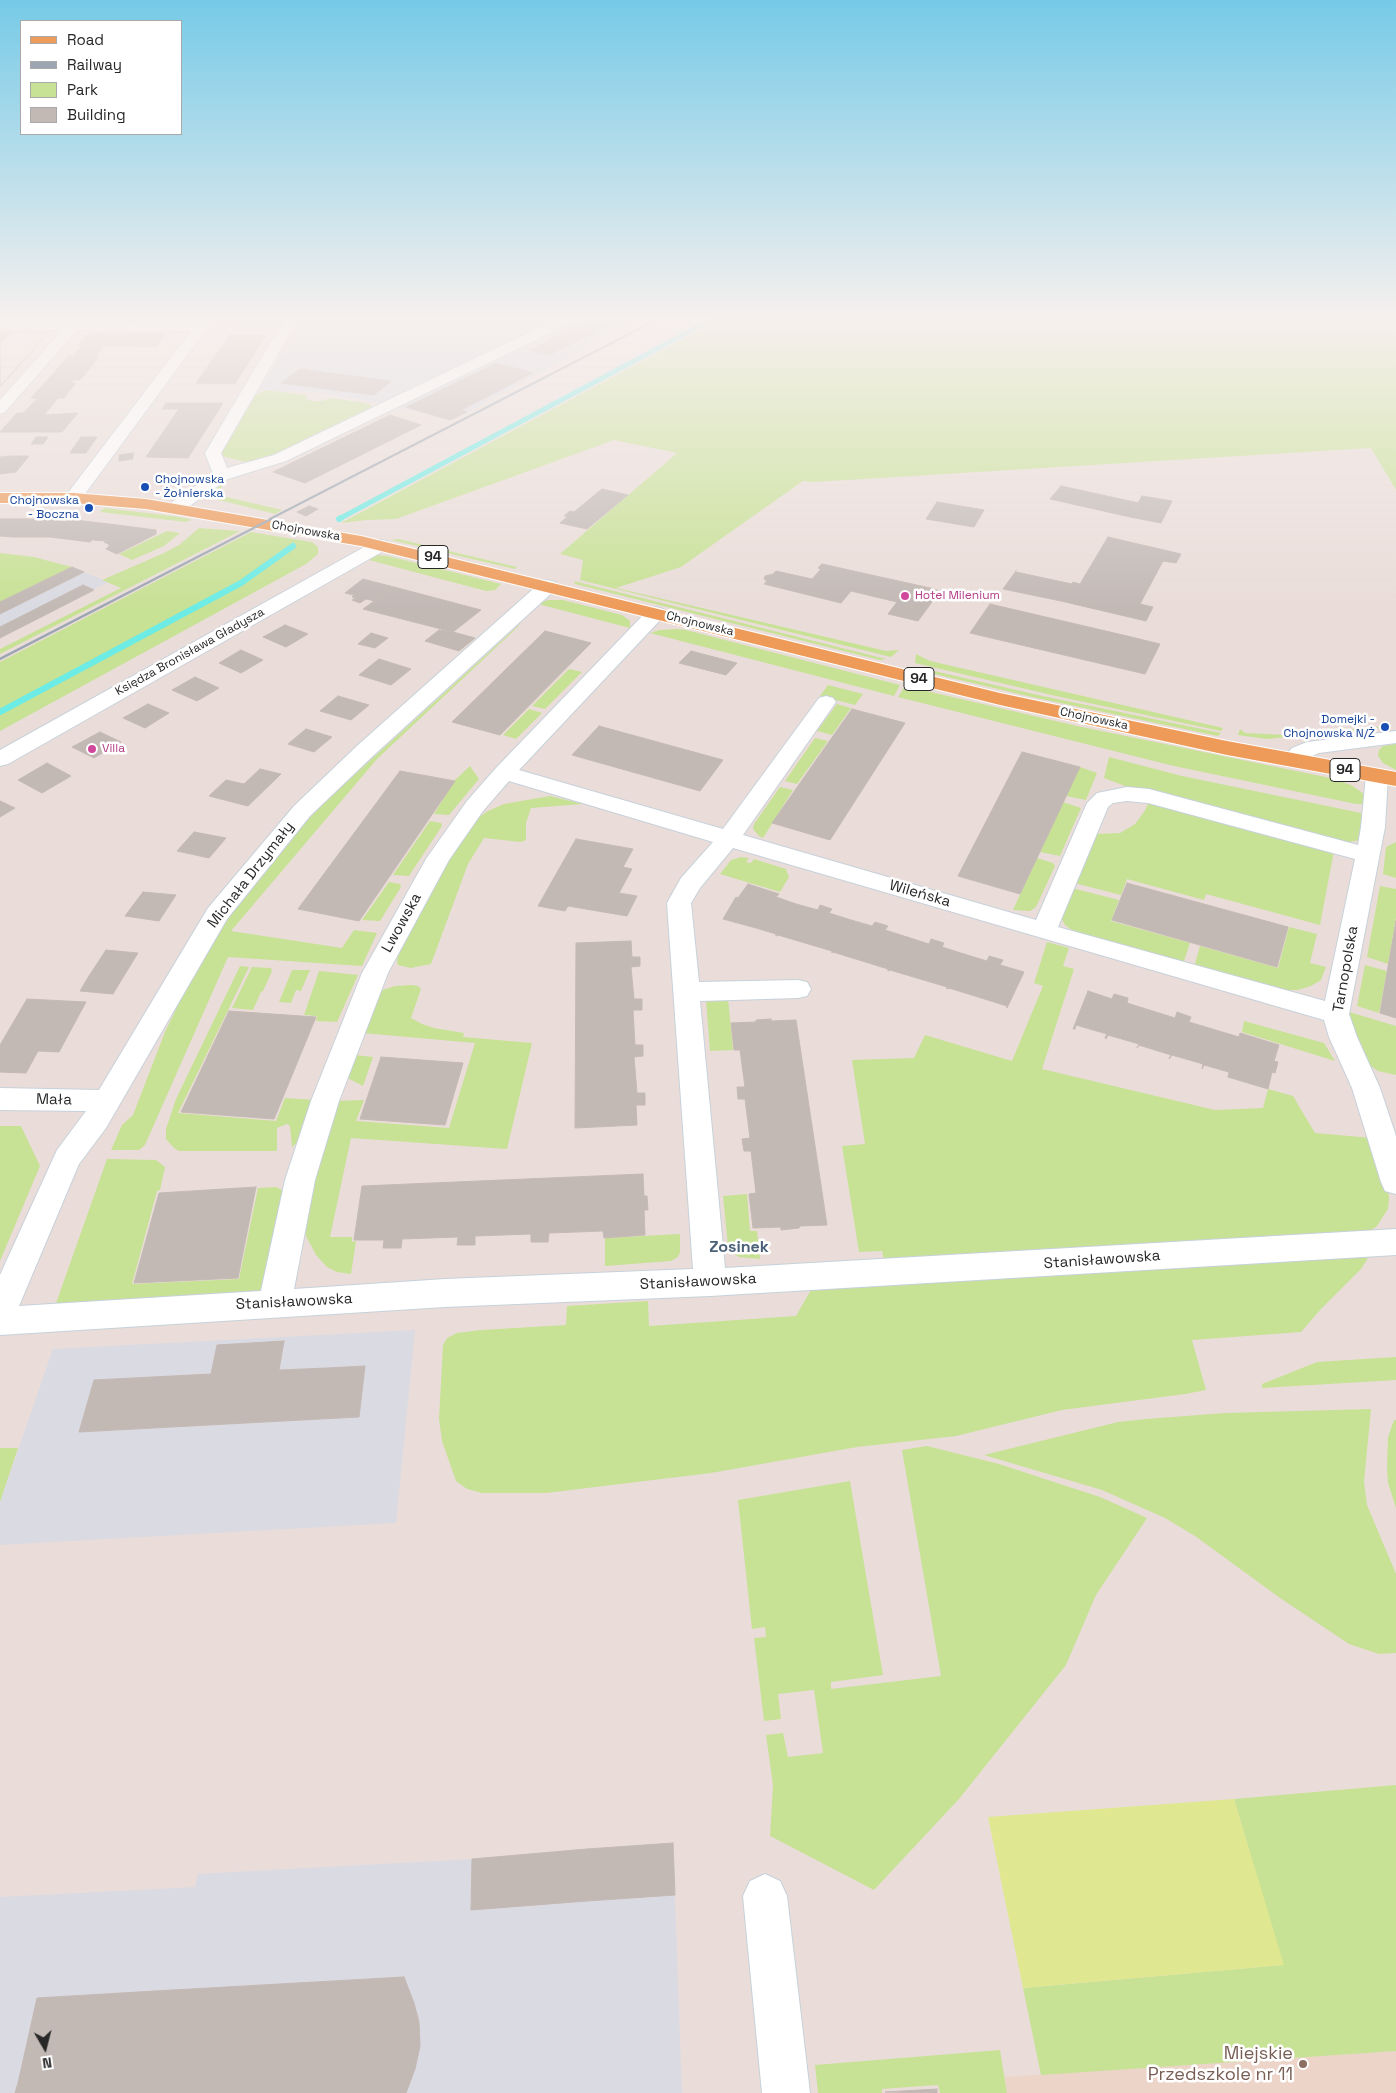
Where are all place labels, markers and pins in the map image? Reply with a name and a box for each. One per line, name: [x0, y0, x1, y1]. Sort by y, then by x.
place label: Chojnowska - Żołnierska: [155, 473, 224, 501]
marker: Chojnowska - Żołnierska: [139, 481, 151, 493]
place label: Chojnowska - Boczna: [10, 494, 79, 522]
marker: Chojnowska - Boczna: [83, 502, 95, 514]
place label: Hotel Milenium: [915, 589, 1000, 603]
marker: Hotel Milenium: [899, 590, 911, 602]
place label: Domejki - Chojnowska N/Ż: [1283, 713, 1375, 741]
marker: Domejki - Chojnowska N/Ż: [1379, 721, 1391, 733]
place label: Villa: [102, 742, 125, 756]
marker: Villa: [86, 743, 98, 755]
place label: Miejskie Przedszkole nr 11: [1148, 2043, 1293, 2086]
marker: Miejskie Przedszkole nr 11: [1297, 2058, 1309, 2070]

